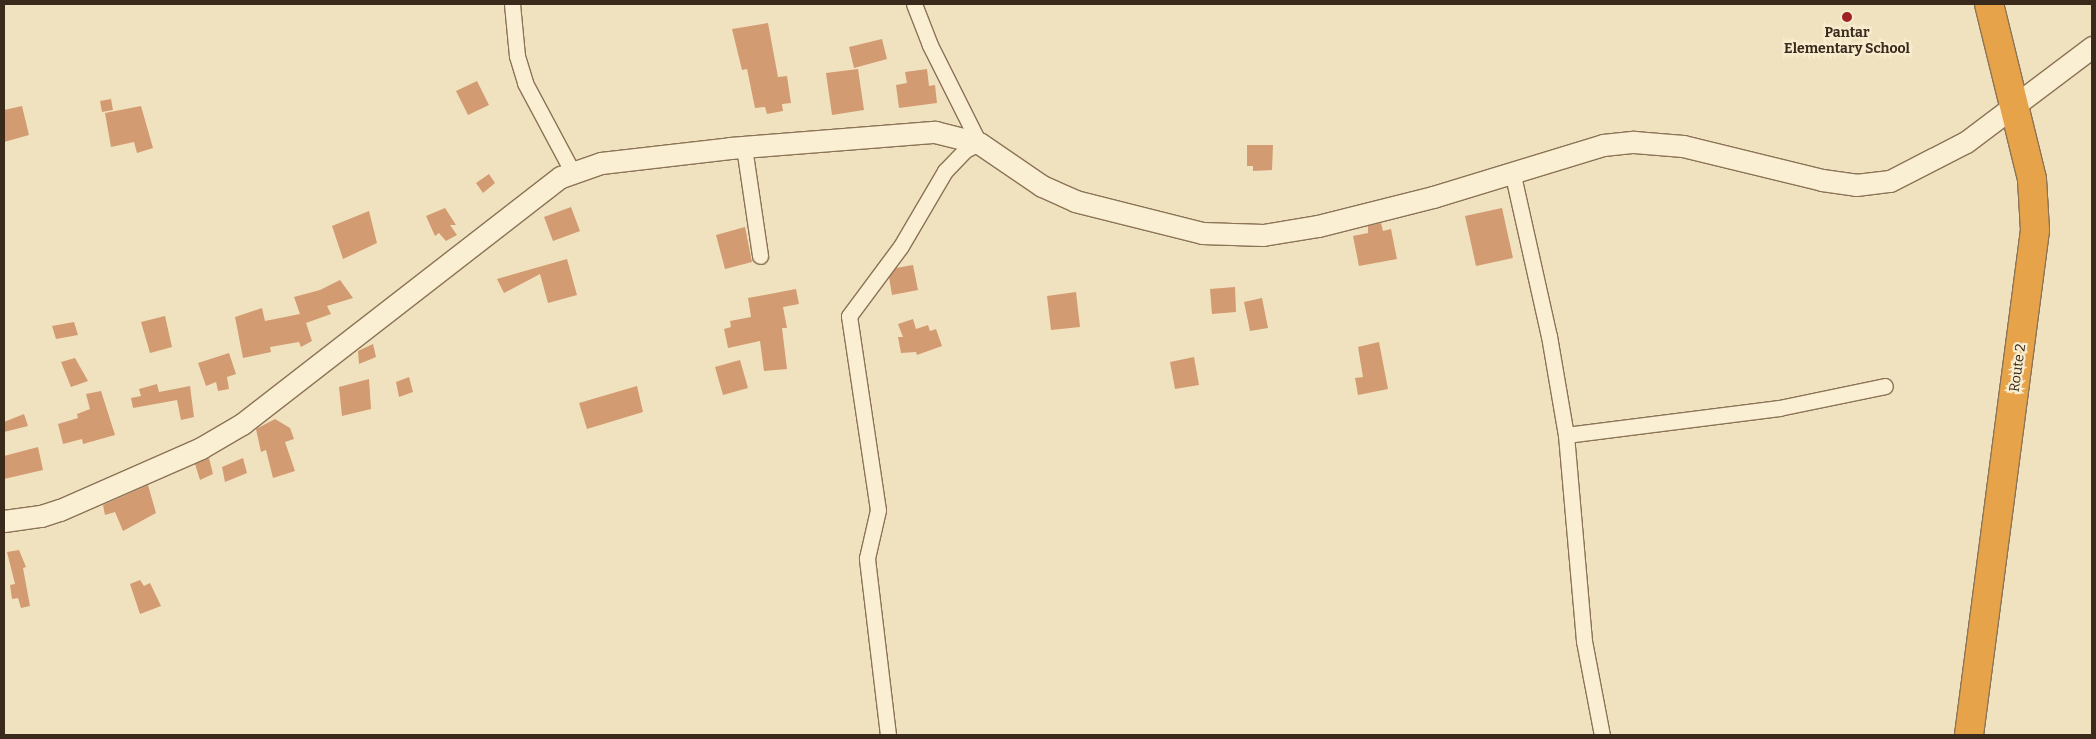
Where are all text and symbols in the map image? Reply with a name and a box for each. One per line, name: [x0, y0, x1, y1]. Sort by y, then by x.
marker: Pantar Elementary School: [1841, 11, 1853, 23]
place label: Pantar Elementary School: [1784, 25, 1910, 58]
street label: Route 2: [2006, 343, 2030, 393]

